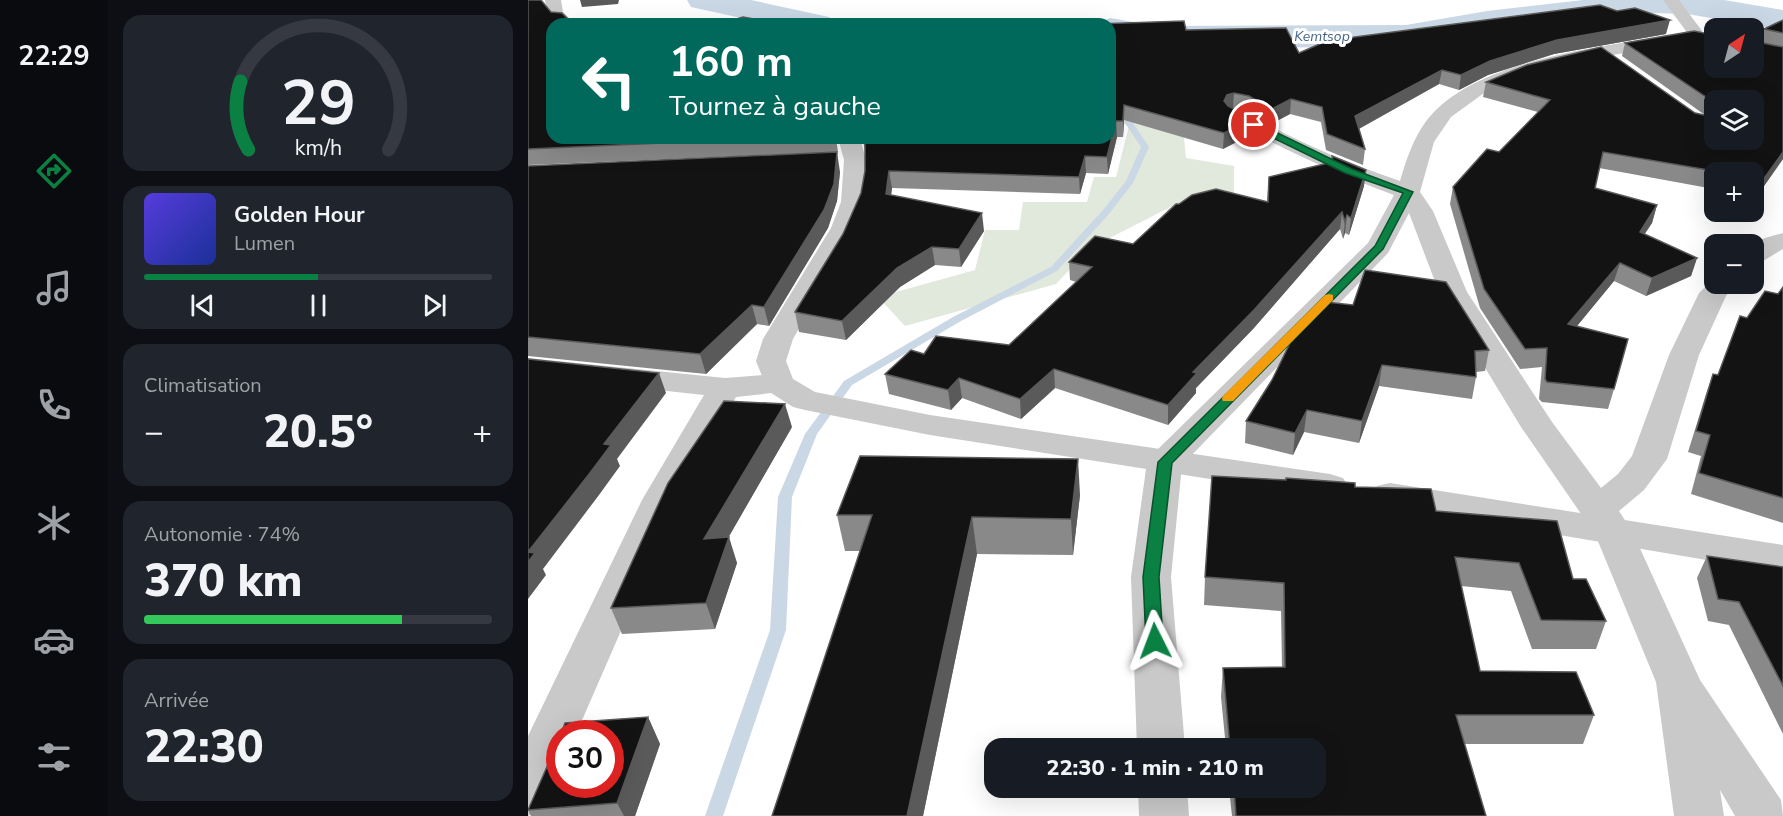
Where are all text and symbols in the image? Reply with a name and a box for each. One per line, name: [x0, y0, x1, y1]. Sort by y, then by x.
north arrow: [1704, 18, 1764, 78]
map controls: [1704, 18, 1764, 294]
water label: Kemtsop: [1294, 27, 1350, 46]
text: 160 m: [669, 34, 793, 91]
text: 22:29: [18, 38, 90, 75]
icon: left: [570, 42, 648, 120]
text: 29: [281, 61, 355, 146]
text: Tournez à gauche: [669, 88, 881, 125]
button: layers: [1704, 90, 1764, 150]
pin: [1228, 99, 1279, 150]
icon: arrive: [1237, 108, 1270, 141]
text: km/h: [294, 133, 342, 163]
icon: directions: [33, 150, 75, 192]
button: +: [1704, 162, 1764, 222]
text: Golden Hour: [234, 200, 365, 230]
text: Lumen: [234, 230, 295, 257]
button: −: [1704, 234, 1764, 294]
icon: music: [33, 267, 75, 309]
icon: previous: [186, 289, 219, 322]
icon: pause: [302, 289, 335, 322]
icon: next: [418, 289, 451, 322]
text: Climatisation: [144, 372, 262, 399]
icon: phone: [33, 384, 75, 426]
text: 20.5°: [263, 402, 373, 463]
text: −: [144, 410, 164, 455]
text: +: [472, 410, 492, 455]
icon: climate: [33, 502, 75, 544]
text: Autonomie · 74%: [144, 521, 300, 548]
text: 370 km: [144, 551, 303, 612]
position arrow: [1123, 609, 1187, 673]
icon: car: [33, 619, 75, 661]
text: Arrivée: [144, 687, 209, 714]
text: 22:30: [144, 717, 264, 778]
speed limit sign: 30: [546, 720, 624, 798]
icon: filters: [33, 736, 75, 778]
text: 22:30 · 1 min · 210 m: [1046, 753, 1264, 783]

